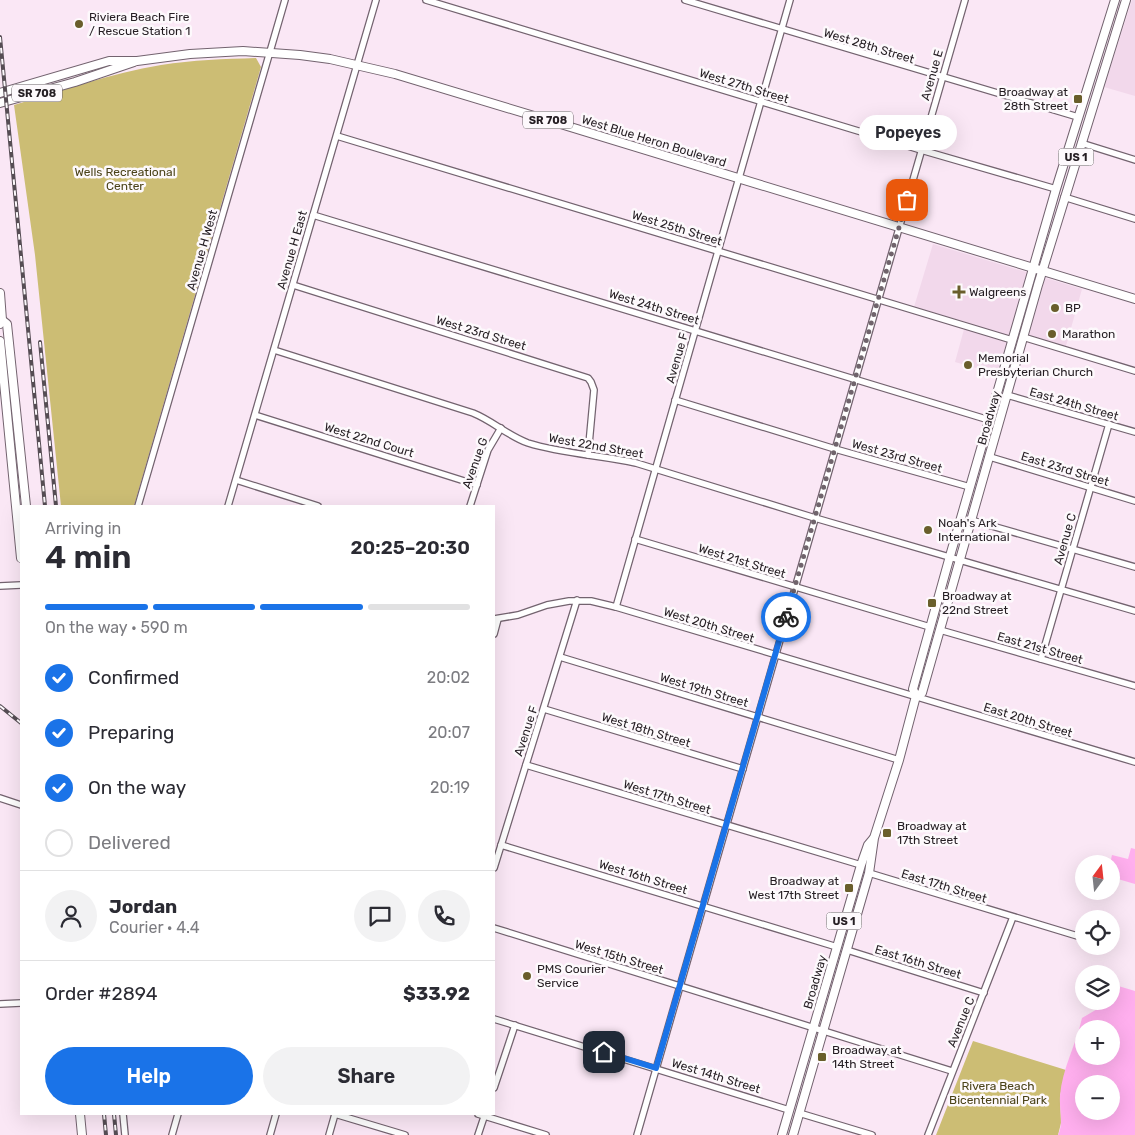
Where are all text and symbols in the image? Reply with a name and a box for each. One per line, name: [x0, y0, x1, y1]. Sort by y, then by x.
place label: Riviera Beach Fire / Rescue Station 1: [89, 10, 190, 38]
marker: Riviera Beach Fire / Rescue Station 1: [73, 18, 85, 30]
street label: West 28th Street: [822, 26, 916, 67]
street label: Avenue E: [918, 48, 946, 102]
street label: West 27th Street: [698, 66, 791, 106]
road number: SR 708: [12, 85, 62, 102]
place label: Broadway at 28th Street: [998, 85, 1068, 113]
marker: Broadway at 28th Street: [1072, 93, 1084, 105]
road number: SR 708: [523, 112, 573, 128]
street label: West Blue Heron Boulevard: [580, 112, 728, 170]
callout: Popeyes: [858, 115, 956, 150]
text: Popeyes: [875, 123, 941, 142]
road number: US 1: [1058, 148, 1094, 166]
park label: Wells Recreational Center: [74, 165, 176, 193]
pin: [886, 179, 928, 221]
icon: bag: [893, 186, 921, 214]
street label: Avenue H West: [184, 208, 220, 292]
street label: West 25th Street: [630, 208, 724, 248]
street label: Avenue H East: [274, 209, 310, 291]
place label: Walgreens: [969, 285, 1026, 299]
marker: Walgreens: [953, 286, 965, 298]
street label: West 24th Street: [607, 287, 701, 328]
place label: BP: [1065, 301, 1081, 315]
marker: BP: [1049, 302, 1061, 314]
street label: West 23rd Street: [434, 313, 528, 353]
place label: Marathon: [1062, 327, 1115, 341]
marker: Marathon: [1046, 328, 1058, 340]
street label: Avenue F: [663, 331, 691, 385]
place label: Memorial Presbyterian Church: [978, 351, 1093, 379]
marker: Memorial Presbyterian Church: [962, 359, 974, 371]
street label: East 24th Street: [1028, 385, 1120, 423]
street label: Broadway: [975, 389, 1004, 447]
street label: West 22nd Court: [323, 420, 416, 460]
street label: West 22nd Street: [548, 431, 645, 461]
street label: Avenue G: [459, 436, 491, 490]
street label: West 23rd Street: [850, 436, 944, 476]
street label: East 23rd Street: [1019, 449, 1111, 489]
street label: Avenue C: [1051, 512, 1079, 566]
place label: Noah's Ark International: [938, 516, 1010, 544]
text: Arriving in: [45, 519, 121, 538]
marker: Noah's Ark International: [922, 524, 934, 536]
text: 20:25–20:30: [351, 536, 470, 559]
text: 4 min: [45, 538, 132, 576]
street label: West 21st Street: [697, 541, 788, 581]
place label: Broadway at 22nd Street: [942, 589, 1012, 617]
courier: [761, 592, 811, 642]
marker: Broadway at 22nd Street: [926, 597, 938, 609]
icon: bike: [772, 603, 800, 631]
street label: West 20th Street: [662, 605, 756, 646]
text: On the way · 590 m: [45, 618, 188, 637]
street label: East 21st Street: [996, 629, 1085, 667]
icon: check: [45, 664, 73, 692]
text: Confirmed: [88, 666, 179, 689]
text: 20:02: [427, 668, 470, 687]
street label: West 19th Street: [658, 670, 750, 710]
street label: East 20th Street: [982, 700, 1074, 740]
street label: Avenue F: [511, 704, 541, 758]
street label: West 18th Street: [600, 710, 692, 750]
icon: check: [45, 719, 73, 747]
text: Preparing: [88, 721, 174, 744]
text: 20:07: [428, 723, 470, 742]
icon: check: [45, 774, 73, 802]
text: On the way: [88, 776, 186, 799]
street label: West 17th Street: [622, 777, 713, 817]
text: 20:19: [430, 778, 470, 797]
place label: Broadway at 17th Street: [897, 819, 967, 847]
marker: Broadway at 17th Street: [881, 827, 893, 839]
text: Delivered: [88, 831, 171, 854]
north arrow: [1075, 855, 1120, 900]
map controls: [1075, 855, 1120, 1120]
street label: West 16th Street: [597, 857, 689, 897]
street label: East 17th Street: [900, 866, 989, 906]
place label: Broadway at West 17th Street: [748, 874, 839, 902]
marker: Broadway at West 17th Street: [843, 882, 855, 894]
button: person: [45, 890, 97, 942]
button: chat: [354, 890, 406, 942]
button: phone: [418, 890, 470, 942]
text: Jordan: [109, 895, 177, 918]
button: locate: [1075, 910, 1120, 955]
road number: US 1: [826, 912, 862, 929]
text: Courier · 4.4: [109, 918, 200, 937]
street label: West 15th Street: [573, 937, 665, 977]
street label: East 16th Street: [873, 942, 963, 982]
street label: Broadway: [801, 953, 830, 1011]
place label: PMS Courier Service: [537, 962, 606, 990]
button: layers: [1075, 965, 1120, 1010]
marker: PMS Courier Service: [521, 970, 533, 982]
text: Order #2894: [45, 982, 158, 1005]
text: $33.92: [403, 982, 470, 1005]
street label: Avenue C: [945, 995, 977, 1049]
button: +: [1075, 1020, 1120, 1065]
pin: [583, 1031, 625, 1073]
icon: home: [590, 1038, 618, 1066]
place label: Broadway at 14th Street: [832, 1043, 902, 1071]
button: Help: [45, 1047, 253, 1105]
button: Share: [263, 1047, 470, 1105]
marker: Broadway at 14th Street: [816, 1051, 828, 1063]
street label: West 14th Street: [670, 1056, 762, 1096]
button: −: [1075, 1075, 1120, 1120]
park label: Rivera Beach Bicentennial Park: [949, 1079, 1048, 1107]

